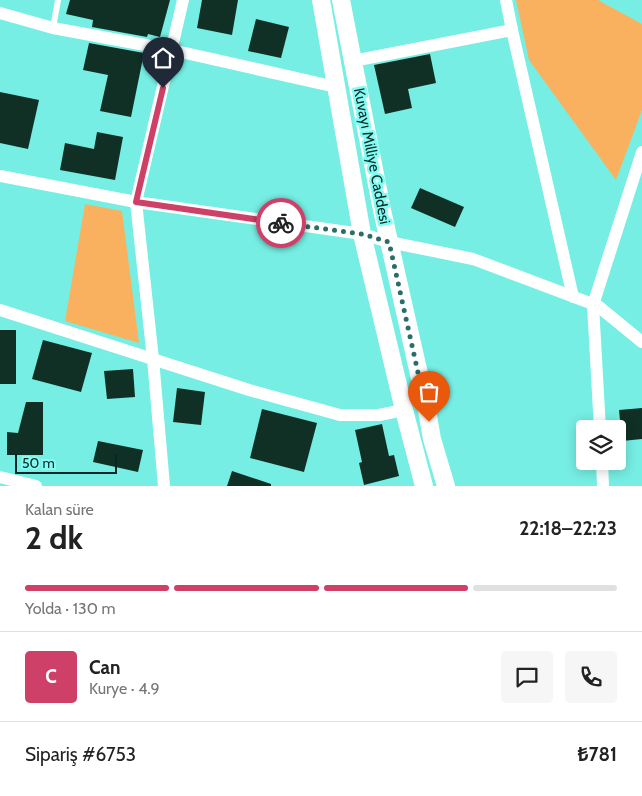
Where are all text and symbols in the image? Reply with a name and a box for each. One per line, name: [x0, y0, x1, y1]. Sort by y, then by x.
pin: [142, 37, 184, 88]
icon: home: [149, 44, 177, 72]
street label: Kuvayı Milliye Caddesi: [350, 86, 394, 226]
courier: [256, 198, 306, 248]
icon: bike: [267, 209, 295, 237]
pin: [408, 371, 450, 422]
icon: bag: [415, 378, 443, 406]
map controls: [576, 420, 626, 470]
button: layers: [576, 420, 626, 470]
scale bar: [15, 451, 118, 474]
text: 50 m: [22, 454, 55, 472]
text: Kalan süre: [25, 500, 94, 519]
text: 22:18–22:23: [519, 517, 617, 540]
text: 2 dk: [25, 518, 83, 557]
text: Yolda · 130 m: [25, 599, 115, 618]
button: chat: [501, 651, 553, 703]
button: phone: [565, 651, 617, 703]
text: Can: [89, 656, 121, 679]
text: C: [45, 665, 57, 688]
text: Kurye · 4.9: [89, 679, 160, 698]
text: Sipariş #6753: [25, 743, 136, 766]
text: ₺781: [578, 743, 617, 766]

